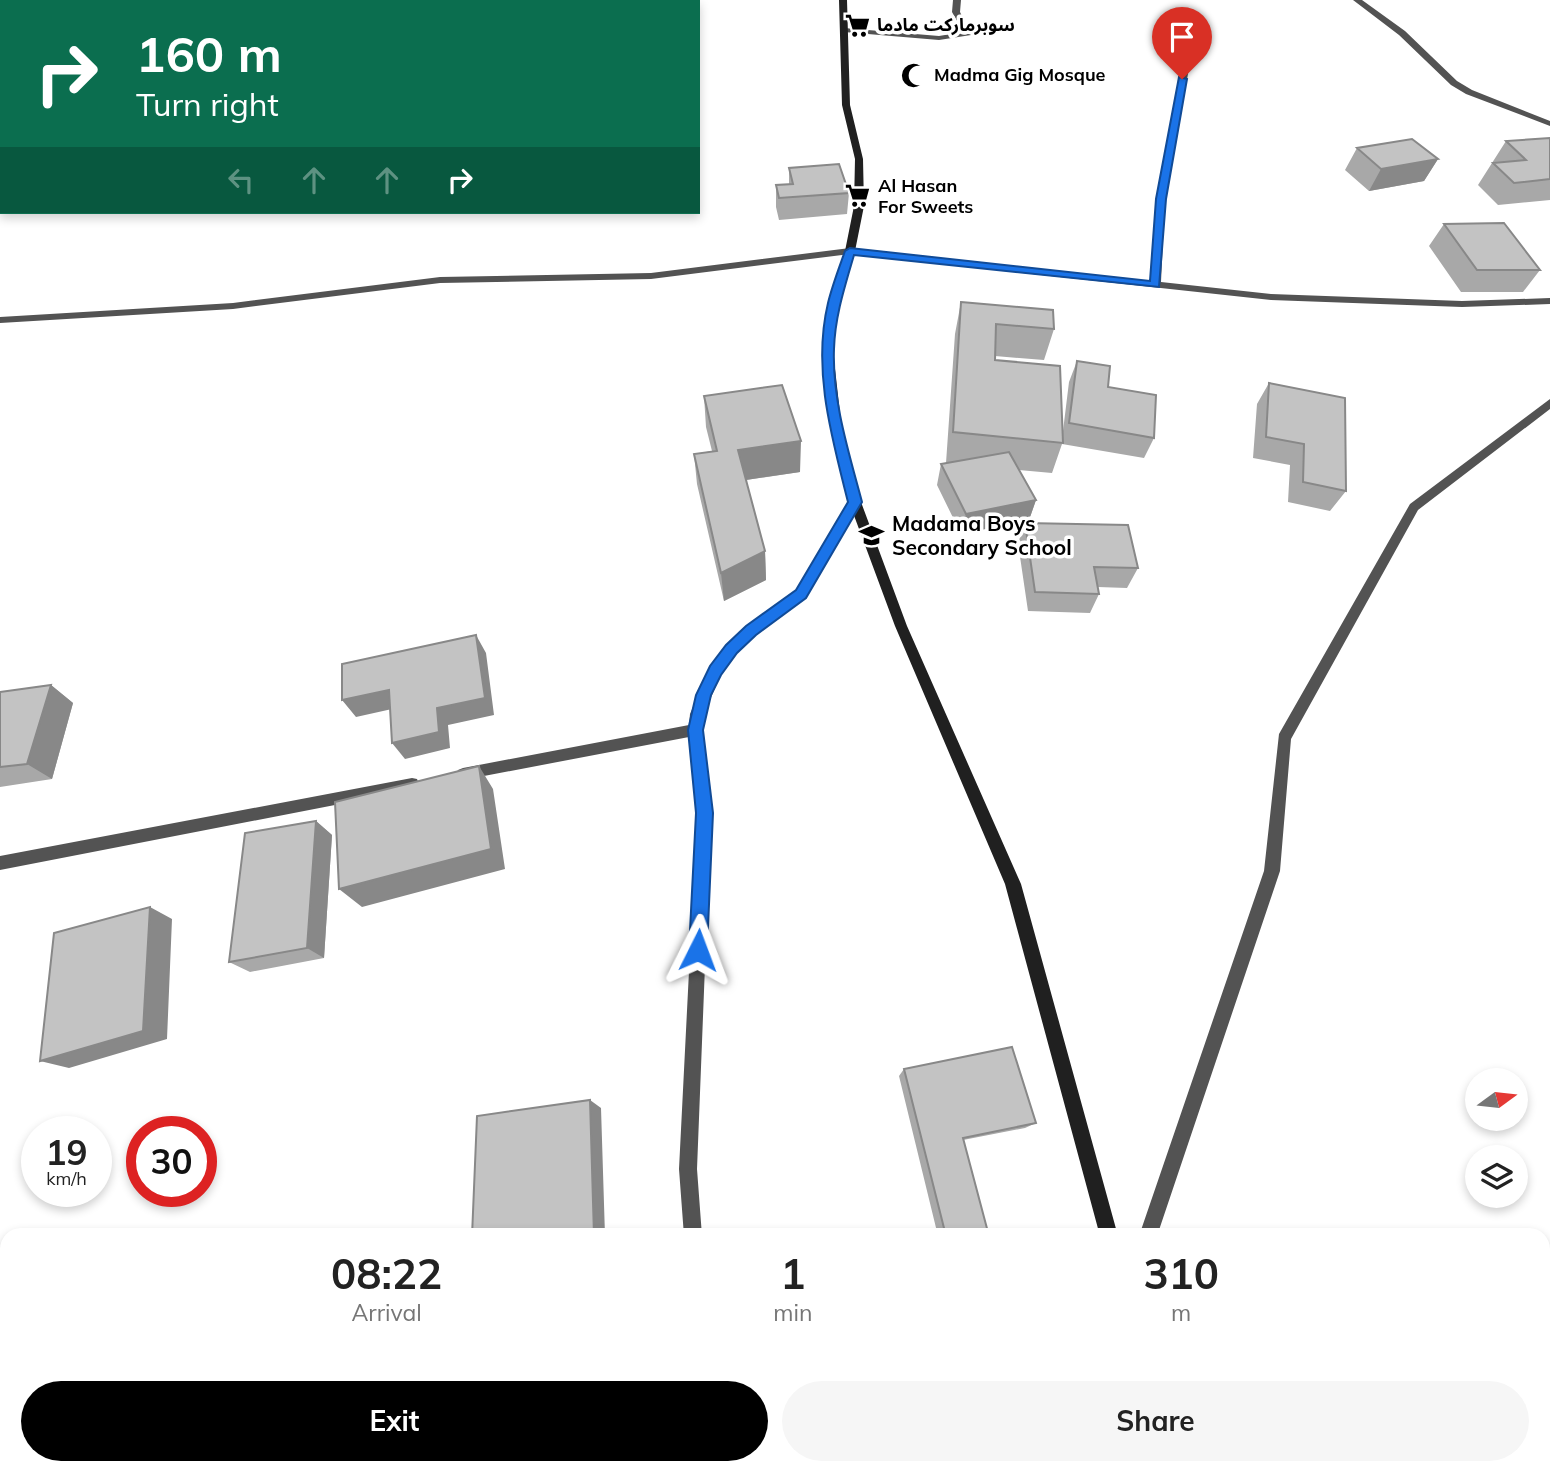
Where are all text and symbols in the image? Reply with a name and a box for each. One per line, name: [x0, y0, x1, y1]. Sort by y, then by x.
pin: [1152, 7, 1212, 79]
supermarket icon: سوبرماركت مادما: [843, 11, 871, 39]
place label: سوبرماركت مادما: [877, 13, 1015, 36]
icon: arrive: [1163, 18, 1201, 56]
text: 160 m: [136, 23, 282, 84]
icon: right: [21, 28, 112, 119]
mosque icon: Madma Gig Mosque: [900, 61, 928, 89]
place label: Madma Gig Mosque: [934, 63, 1106, 86]
text: Turn right: [136, 84, 279, 124]
icon: left: [222, 161, 260, 199]
icon: ahead: [295, 161, 333, 199]
icon: ahead: [368, 161, 406, 199]
icon: right: [441, 161, 479, 199]
place label: Al Hasan For Sweets: [878, 174, 973, 218]
supermarket icon: Al Hasan For Sweets: [844, 182, 872, 210]
place label: Madama Boys Secondary School: [892, 510, 1072, 560]
school or university icon: Madama Boys Secondary School: [858, 522, 886, 550]
position arrow: [661, 913, 735, 987]
north arrow: [1465, 1068, 1528, 1130]
map controls: [1465, 1068, 1528, 1208]
speed limit sign: 30: [126, 1116, 217, 1207]
text: 19: [45, 1130, 88, 1174]
button: layers: [1465, 1145, 1528, 1208]
text: km/h: [46, 1167, 87, 1190]
text: 08:22: [331, 1247, 442, 1300]
text: 1: [780, 1247, 805, 1300]
text: 310: [1143, 1247, 1219, 1300]
text: Arrival: [351, 1298, 422, 1327]
text: min: [773, 1298, 812, 1327]
text: m: [1171, 1298, 1191, 1327]
button: Exit: [21, 1381, 768, 1461]
button: Share: [782, 1381, 1529, 1461]

